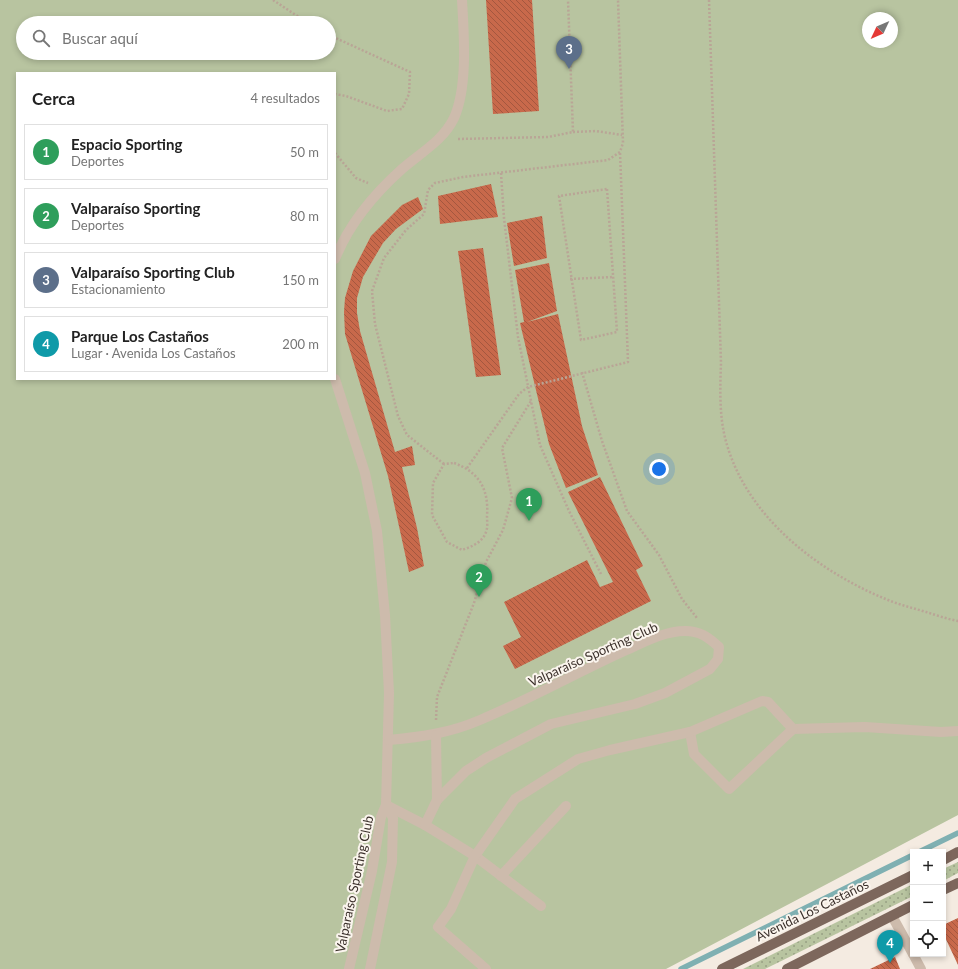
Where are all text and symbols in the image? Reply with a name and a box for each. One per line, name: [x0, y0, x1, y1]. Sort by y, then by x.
north arrow: [862, 12, 898, 48]
search box: [16, 16, 336, 60]
icon: search: [30, 27, 52, 49]
text: Buscar aquí: [62, 29, 138, 47]
pin: 3: [556, 36, 582, 69]
text: Cerca: [32, 88, 75, 109]
text: 4 resultados: [250, 90, 320, 106]
text: Espacio Sporting: [71, 135, 182, 153]
text: 1: [42, 144, 50, 160]
text: 50 m: [290, 144, 319, 160]
text: Deportes: [71, 153, 124, 169]
text: Valparaíso Sporting: [71, 199, 200, 217]
text: 2: [42, 208, 50, 224]
text: 80 m: [290, 208, 319, 224]
text: Deportes: [71, 217, 124, 233]
text: Valparaíso Sporting Club: [71, 263, 235, 281]
text: 3: [42, 272, 50, 288]
text: 150 m: [282, 272, 319, 288]
text: Estacionamiento: [71, 281, 165, 297]
text: Parque Los Castaños: [71, 327, 209, 345]
text: 4: [42, 336, 50, 352]
text: 200 m: [282, 336, 319, 352]
text: Lugar · Avenida Los Castaños: [71, 345, 236, 361]
your location: [649, 459, 669, 479]
pin: 1: [516, 488, 542, 521]
pin: 2: [466, 564, 492, 597]
street label: Valparaíso Sporting Club: [526, 618, 660, 690]
street label: Valparaíso Sporting Club: [332, 814, 376, 954]
map controls: [910, 849, 946, 957]
button: +: [910, 849, 946, 885]
street label: Avenida Los Castaños: [753, 876, 871, 944]
button: −: [910, 885, 946, 921]
button: locate: [910, 921, 946, 957]
pin: 4: [877, 930, 903, 963]

